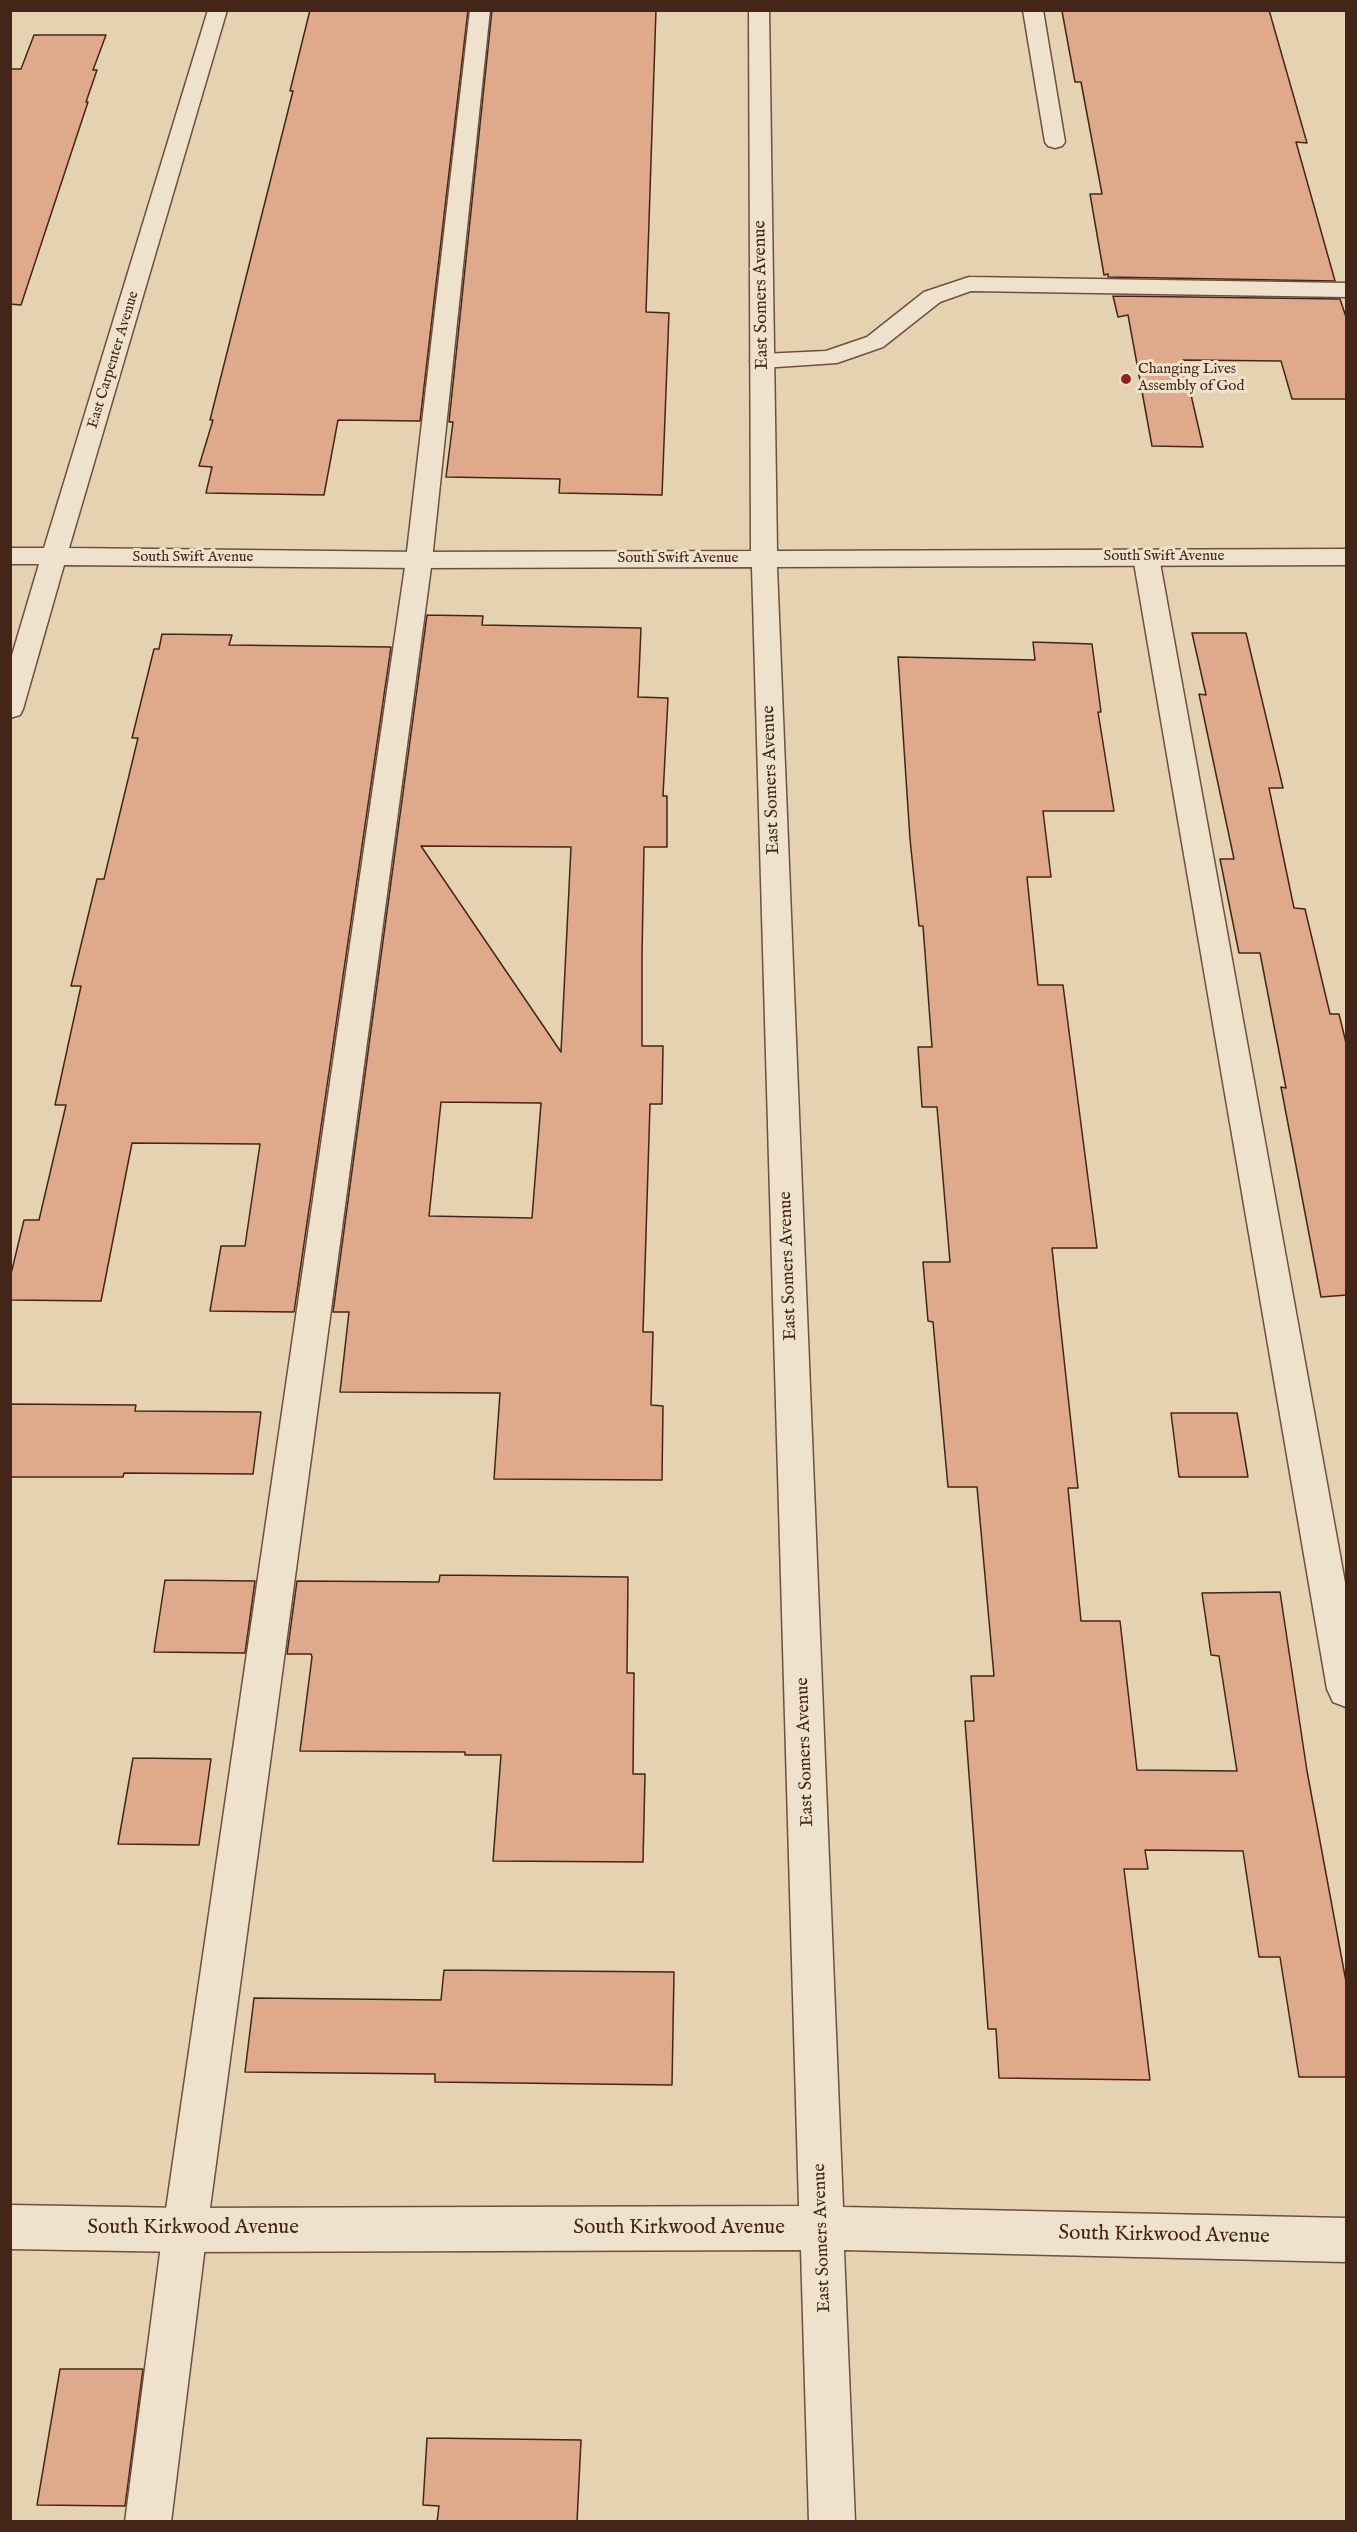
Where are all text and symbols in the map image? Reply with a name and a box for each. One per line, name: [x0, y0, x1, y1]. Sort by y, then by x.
street label: East Somers Avenue: [750, 220, 774, 370]
street label: East Carpenter Avenue: [85, 289, 143, 431]
place label: Changing Lives Assembly of God: [1138, 361, 1244, 396]
marker: Changing Lives Assembly of God: [1119, 372, 1133, 386]
street label: South Swift Avenue: [1104, 548, 1224, 566]
street label: South Swift Avenue: [133, 549, 253, 567]
street label: South Swift Avenue: [618, 550, 738, 568]
street label: East Somers Avenue: [759, 705, 785, 855]
street label: East Somers Avenue: [776, 1191, 802, 1341]
street label: East Somers Avenue: [793, 1677, 819, 1827]
street label: East Somers Avenue: [810, 2163, 836, 2313]
street label: South Kirkwood Avenue: [87, 2216, 299, 2242]
street label: South Kirkwood Avenue: [573, 2216, 785, 2242]
street label: South Kirkwood Avenue: [1058, 2222, 1270, 2250]

